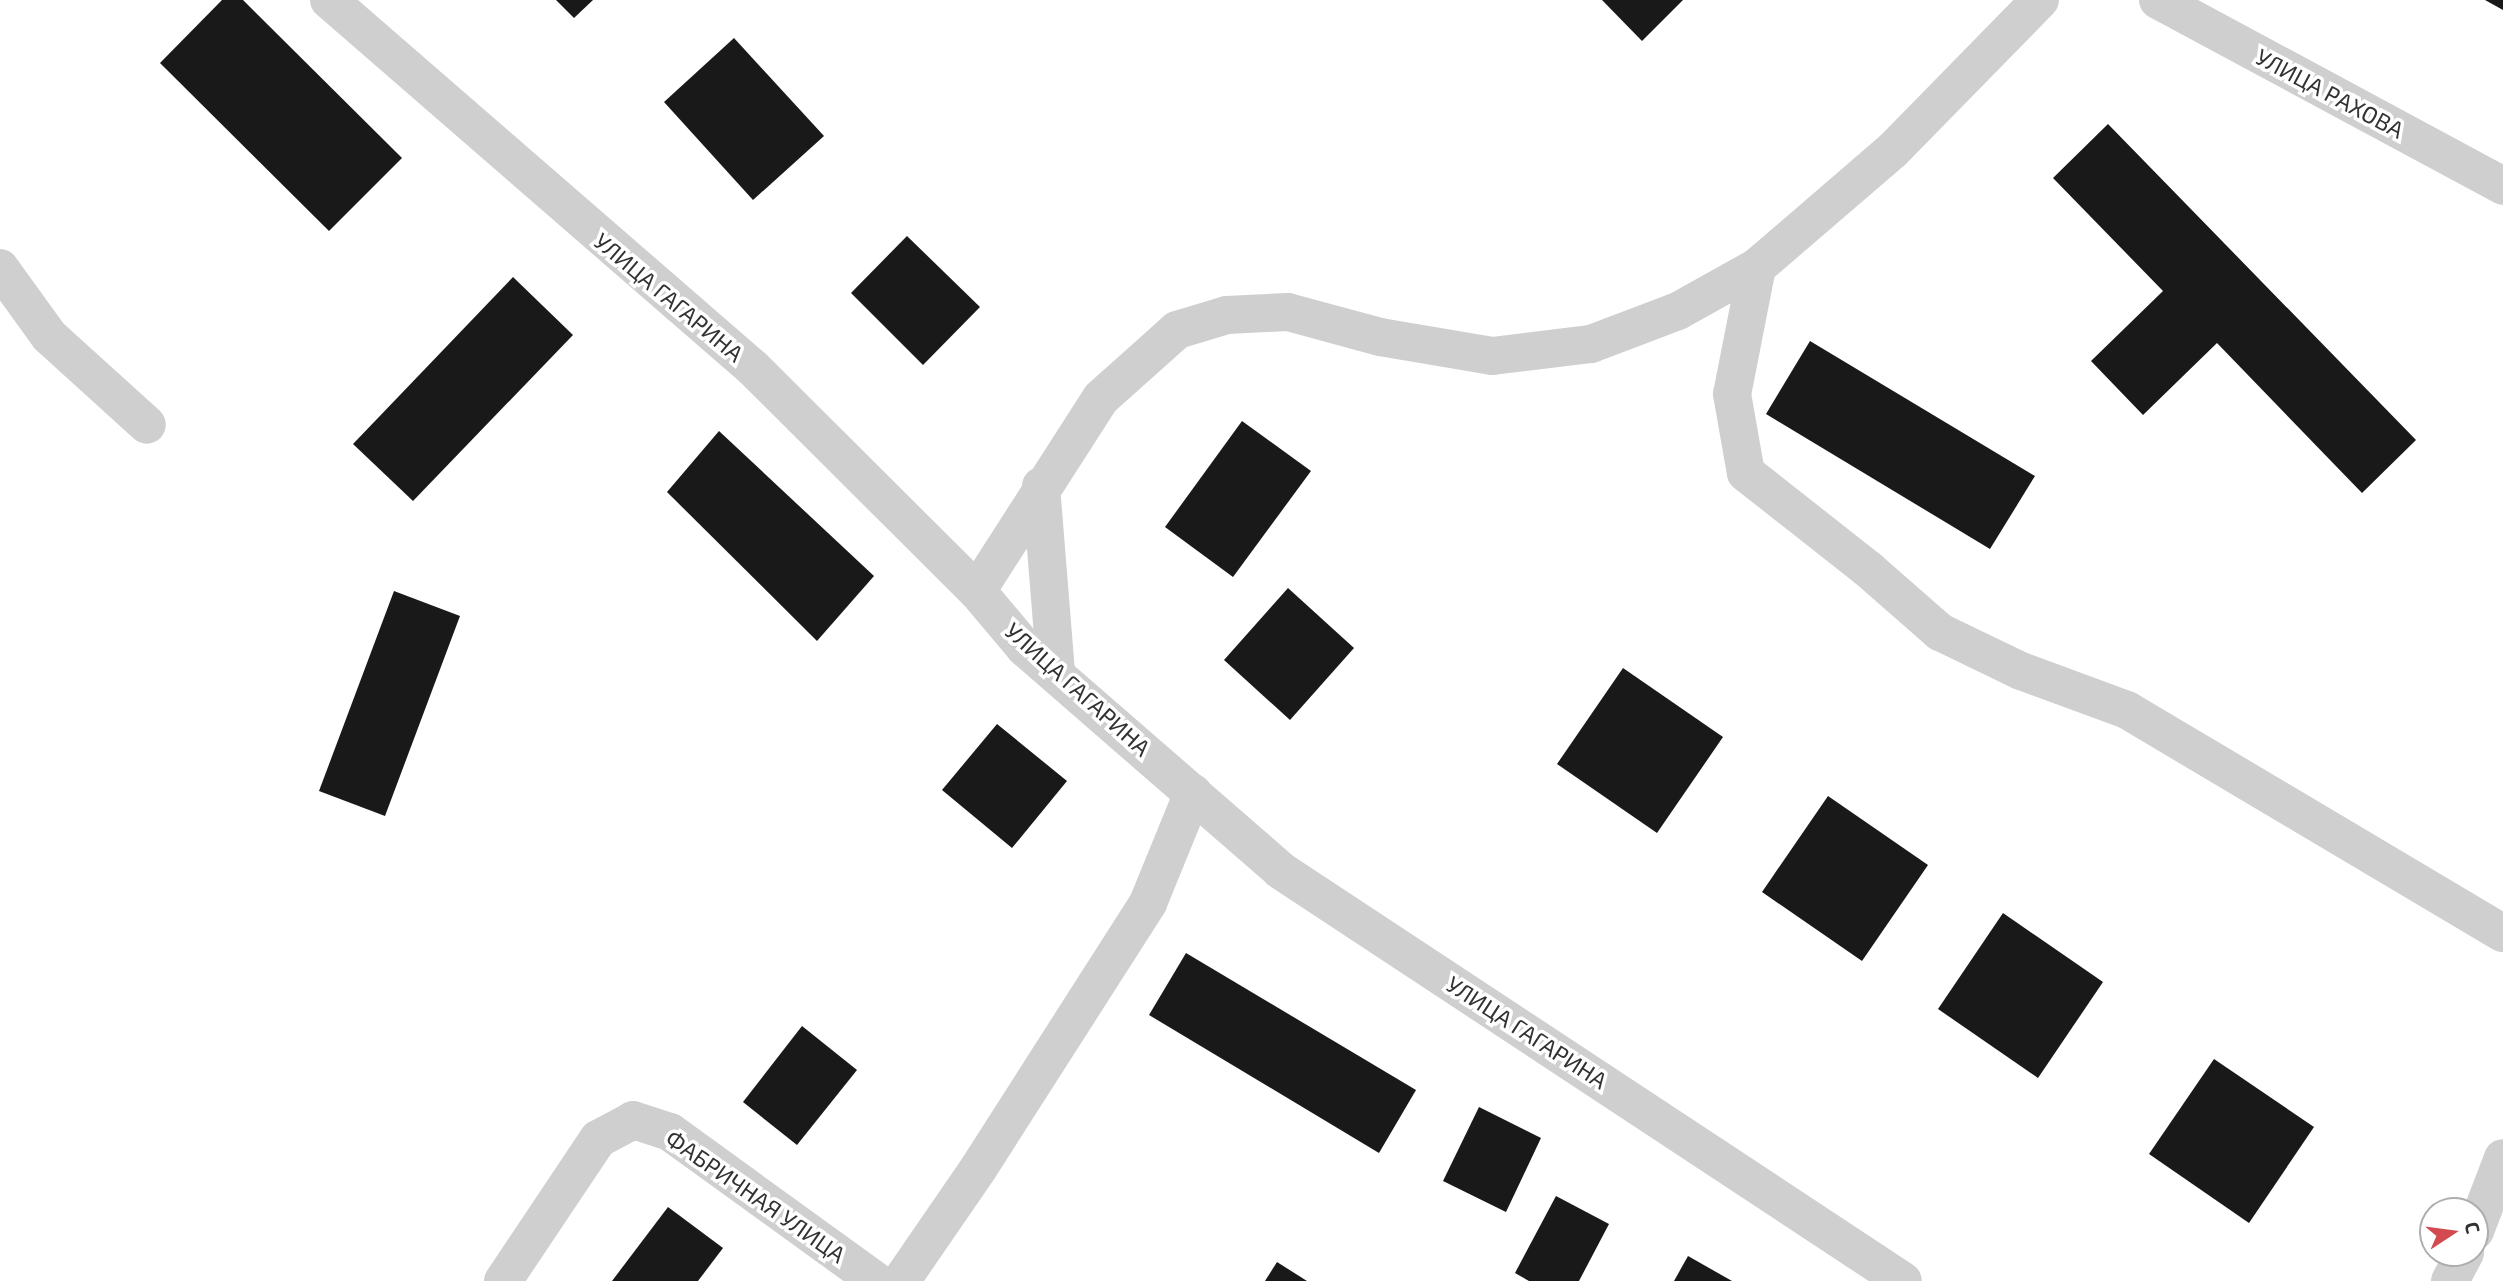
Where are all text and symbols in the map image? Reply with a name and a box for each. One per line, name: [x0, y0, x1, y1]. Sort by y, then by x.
street label: УЛИЦА РАХОВА: [2251, 42, 2409, 144]
street label: УЛИЦА ГАГАРИНА: [589, 227, 749, 367]
street label: УЛИЦА ГАГАРИНА: [1000, 617, 1156, 761]
street label: УЛИЦА ГАГАРИНА: [1441, 970, 1613, 1094]
street label: ФАБРИЧНАЯ УЛИЦА: [661, 1124, 851, 1268]
north arrow: [2419, 1197, 2489, 1267]
text: С: [2461, 1220, 2485, 1236]

